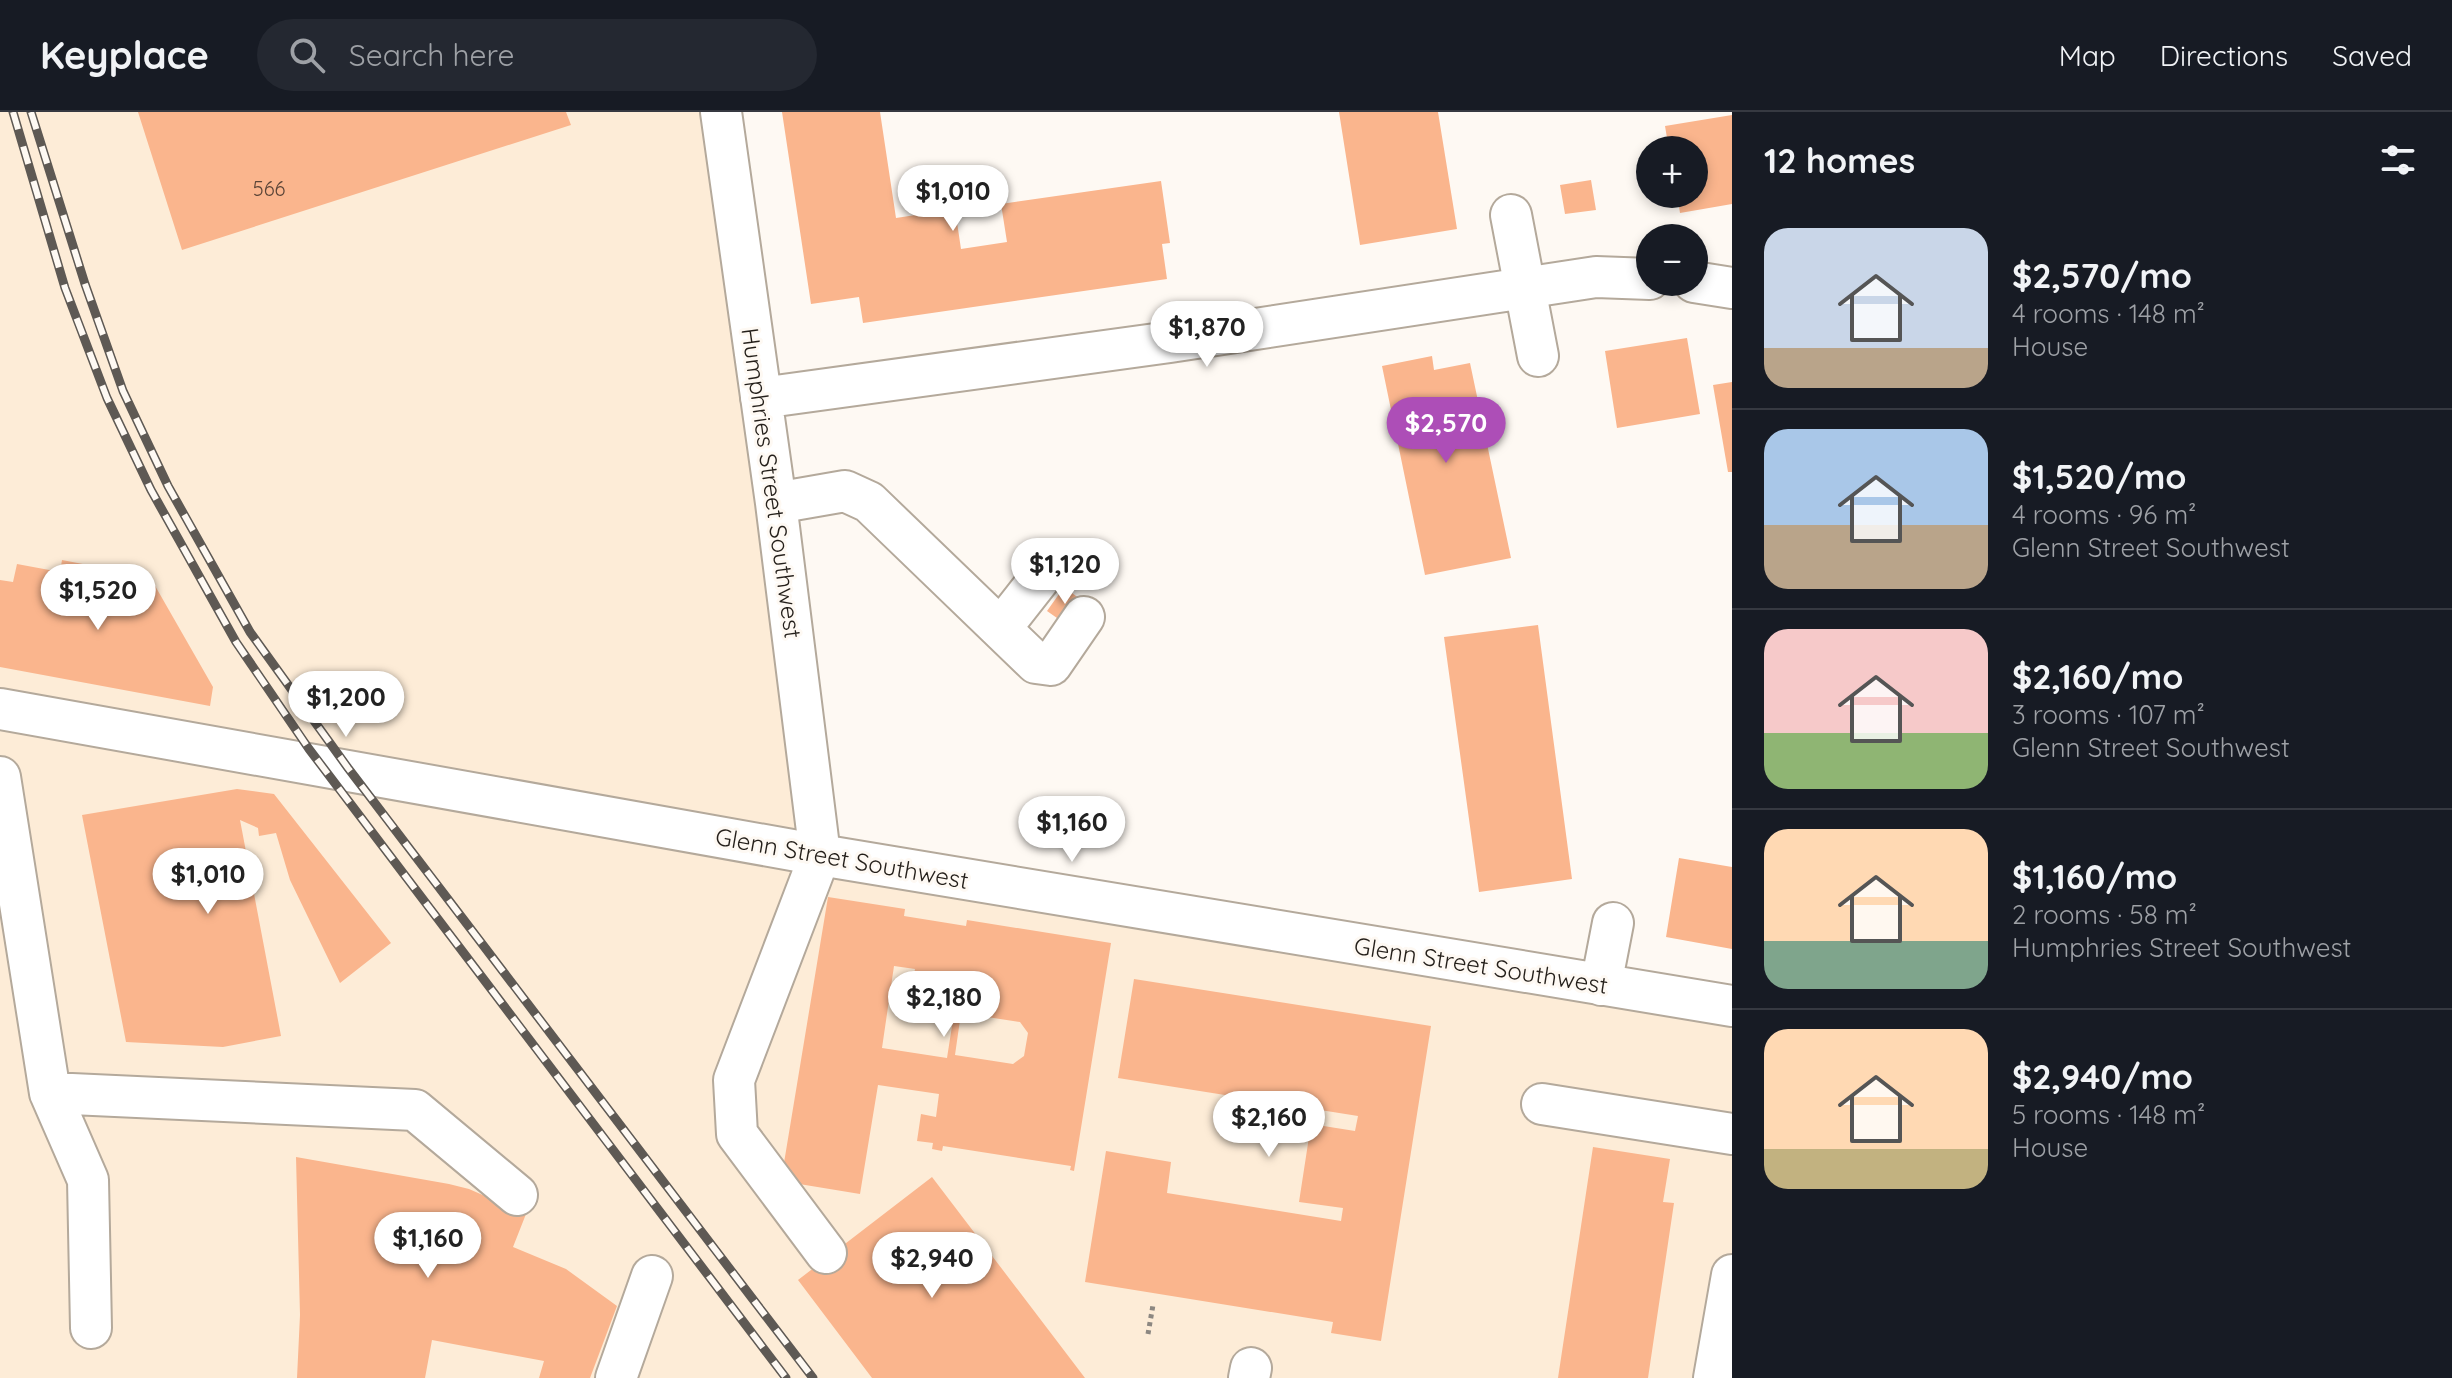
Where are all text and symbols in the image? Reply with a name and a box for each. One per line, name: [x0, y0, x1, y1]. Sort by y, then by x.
search box: [257, 19, 817, 91]
text: Keyplace: [40, 31, 209, 79]
icon: search: [285, 33, 329, 77]
text: Search here: [349, 36, 514, 74]
text: Map: [2059, 38, 2116, 73]
text: Directions: [2160, 38, 2288, 73]
text: Saved: [2332, 38, 2412, 73]
map controls: [1636, 136, 1708, 296]
button: +: [1636, 136, 1708, 208]
icon: filters: [2376, 138, 2420, 182]
text: 12 homes: [1764, 139, 1915, 182]
pin: $1,010: [888, 165, 1018, 233]
text: $1,010: [916, 174, 990, 207]
house number: 566: [253, 176, 285, 201]
button: −: [1636, 224, 1708, 296]
text: $2,570/mo: [2012, 254, 2192, 297]
icon: home: [1828, 260, 1924, 356]
text: 4 rooms · 148 m²: [2012, 297, 2205, 330]
pin: $1,870: [1142, 301, 1272, 369]
text: $1,870: [1168, 310, 1246, 343]
street label: Humphries Street Southwest: [735, 326, 809, 640]
text: House: [2012, 330, 2088, 363]
pin: $2,570: [1381, 397, 1511, 465]
text: $2,570: [1405, 406, 1487, 439]
text: $1,520/mo: [2012, 455, 2187, 498]
icon: home: [1828, 461, 1924, 557]
text: 4 rooms · 96 m²: [2012, 498, 2196, 531]
text: Glenn Street Southwest: [2012, 531, 2290, 564]
pin: $1,120: [1000, 538, 1130, 606]
text: $1,120: [1029, 547, 1101, 580]
pin: $1,520: [33, 564, 163, 632]
text: $1,520: [59, 573, 137, 606]
text: $2,160/mo: [2012, 655, 2183, 698]
icon: home: [1828, 661, 1924, 757]
pin: $1,200: [281, 671, 411, 739]
text: $1,200: [306, 680, 386, 713]
text: 3 rooms · 107 m²: [2012, 698, 2205, 731]
text: Glenn Street Southwest: [2012, 731, 2290, 764]
pin: $1,160: [1007, 796, 1137, 864]
text: $1,160: [1036, 805, 1108, 838]
street label: Glenn Street Southwest: [713, 821, 971, 895]
pin: $1,010: [143, 848, 273, 916]
text: $1,160/mo: [2012, 855, 2177, 898]
text: $1,010: [171, 857, 245, 890]
icon: home: [1828, 861, 1924, 957]
text: 2 rooms · 58 m²: [2012, 898, 2197, 931]
street label: Glenn Street Southwest: [1352, 930, 1610, 1000]
text: Humphries Street Southwest: [2012, 931, 2351, 964]
pin: $2,180: [879, 971, 1009, 1039]
text: $2,180: [906, 980, 982, 1013]
text: $2,940/mo: [2012, 1055, 2193, 1098]
icon: home: [1828, 1061, 1924, 1157]
pin: $2,160: [1204, 1091, 1334, 1159]
text: 5 rooms · 148 m²: [2012, 1098, 2205, 1131]
text: $2,160: [1231, 1100, 1307, 1133]
text: House: [2012, 1131, 2088, 1164]
pin: $1,160: [363, 1212, 493, 1280]
text: $1,160: [392, 1221, 464, 1254]
pin: $2,940: [867, 1232, 997, 1300]
text: $2,940: [890, 1241, 974, 1274]

